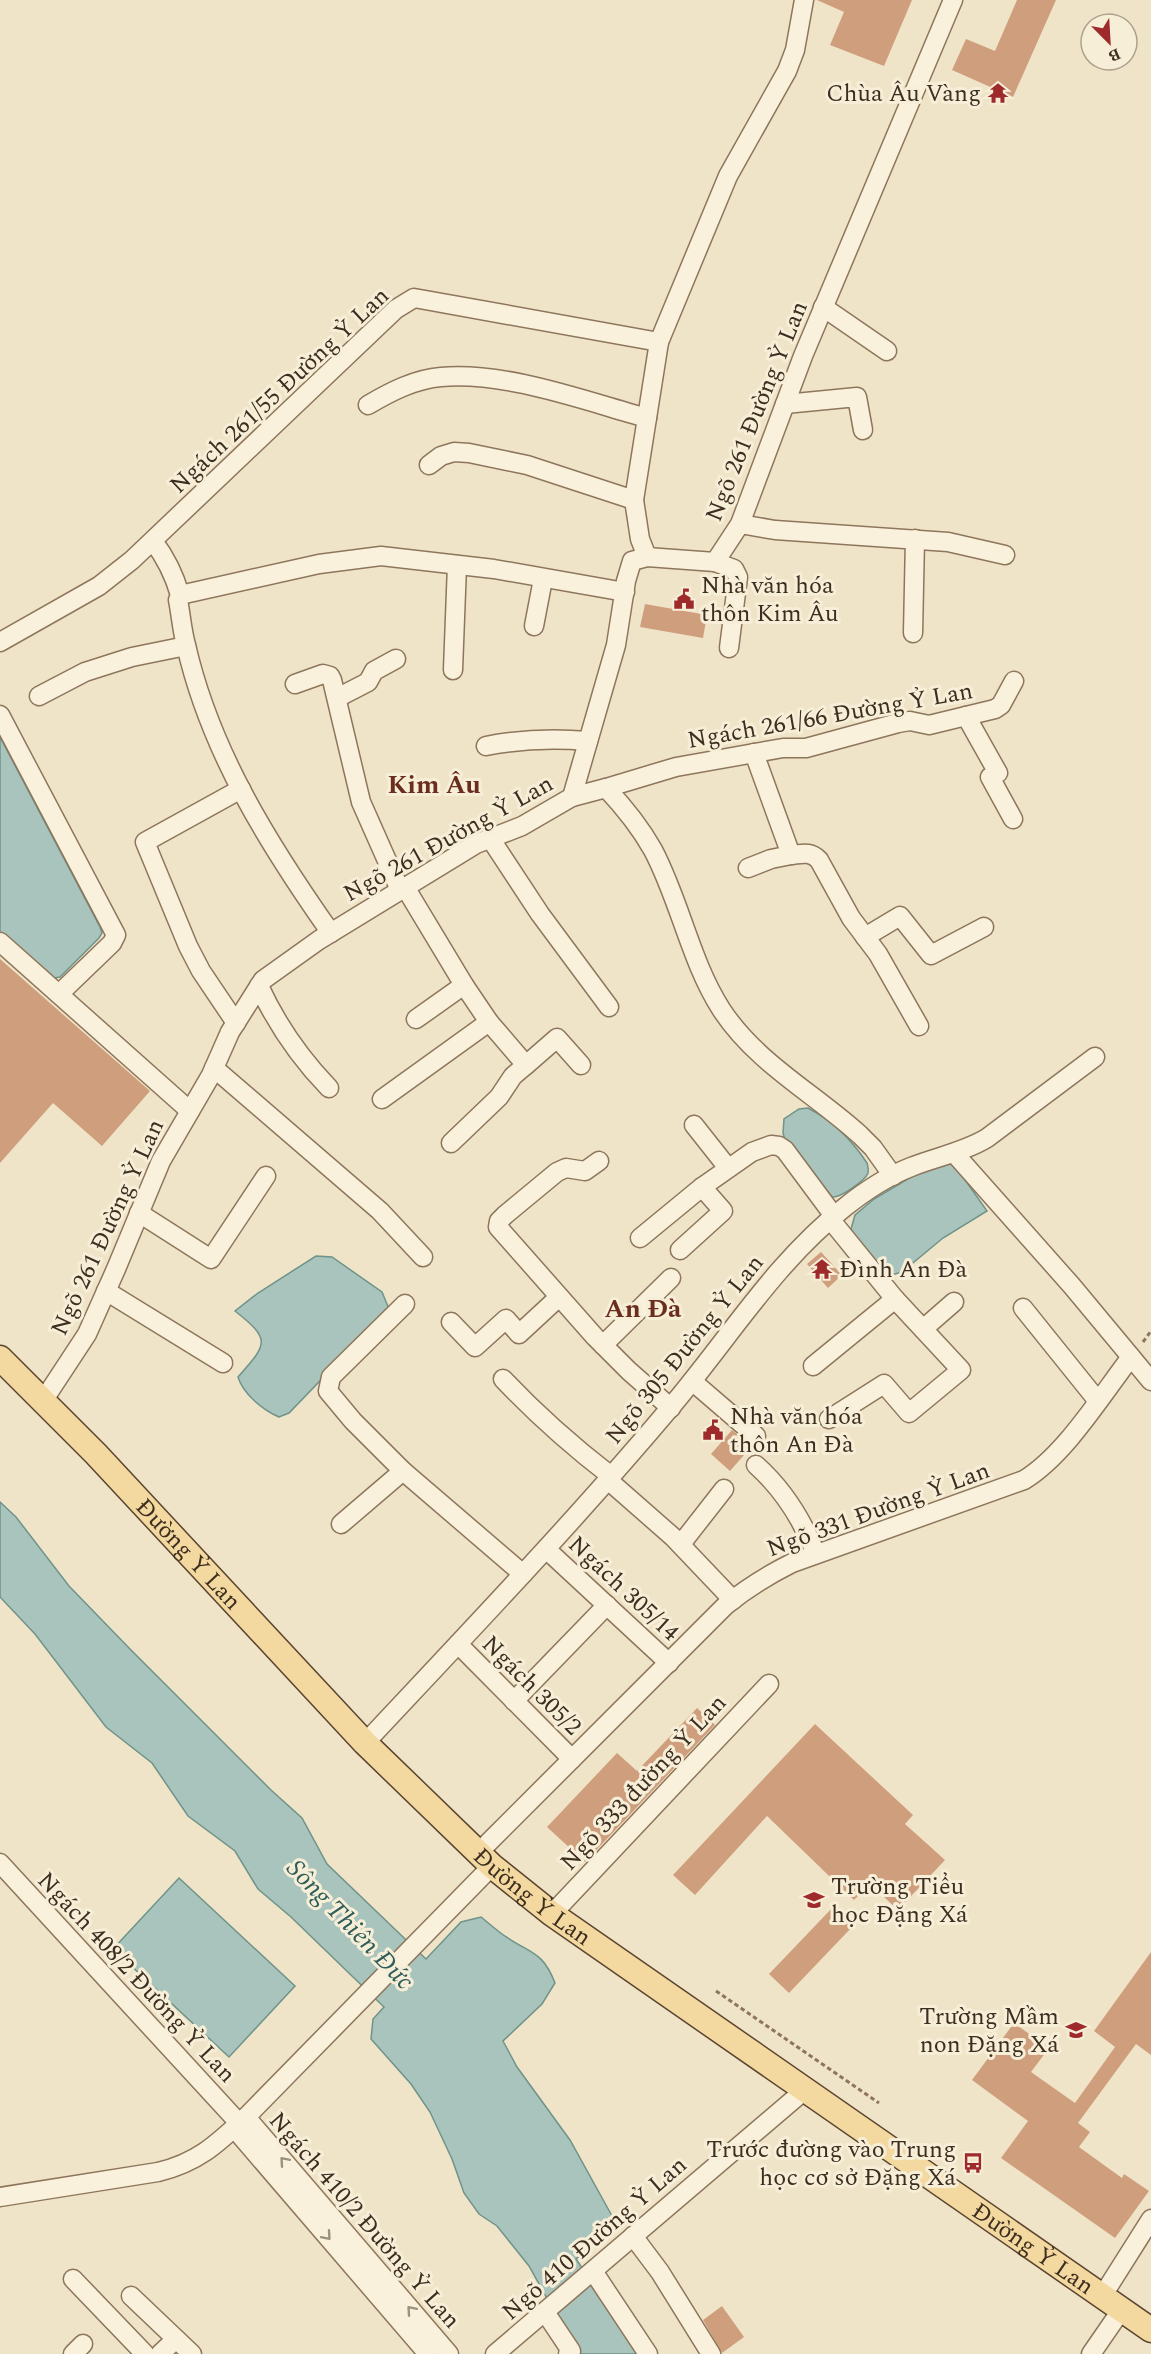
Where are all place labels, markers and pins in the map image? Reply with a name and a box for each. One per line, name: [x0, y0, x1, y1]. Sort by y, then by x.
place label: Chùa Âu Vàng: [826, 76, 981, 112]
temple icon: Chùa Âu Vàng: [986, 81, 1010, 105]
place label: Nhà văn hóa thôn Kim Âu: [701, 568, 839, 632]
public building icon: Nhà văn hóa thôn Kim Âu: [672, 587, 696, 611]
place label: Đình An Đà: [839, 1252, 968, 1288]
temple icon: Đình An Đà: [810, 1257, 834, 1281]
place label: Nhà văn hóa thôn An Đà: [730, 1399, 863, 1463]
public building icon: Nhà văn hóa thôn An Đà: [701, 1418, 725, 1442]
place label: Trường Tiểu học Đặng Xá: [831, 1869, 968, 1933]
school or university icon: Trường Tiểu học Đặng Xá: [802, 1888, 826, 1912]
place label: Trường Mầm non Đặng Xá: [919, 1999, 1059, 2063]
school or university icon: Trường Mầm non Đặng Xá: [1064, 2018, 1088, 2042]
place label: Trước đường vào Trung học cơ sở Đặng Xá: [706, 2132, 956, 2196]
bus stop icon: Trước đường vào Trung học cơ sở Đặng Xá: [961, 2151, 985, 2175]

